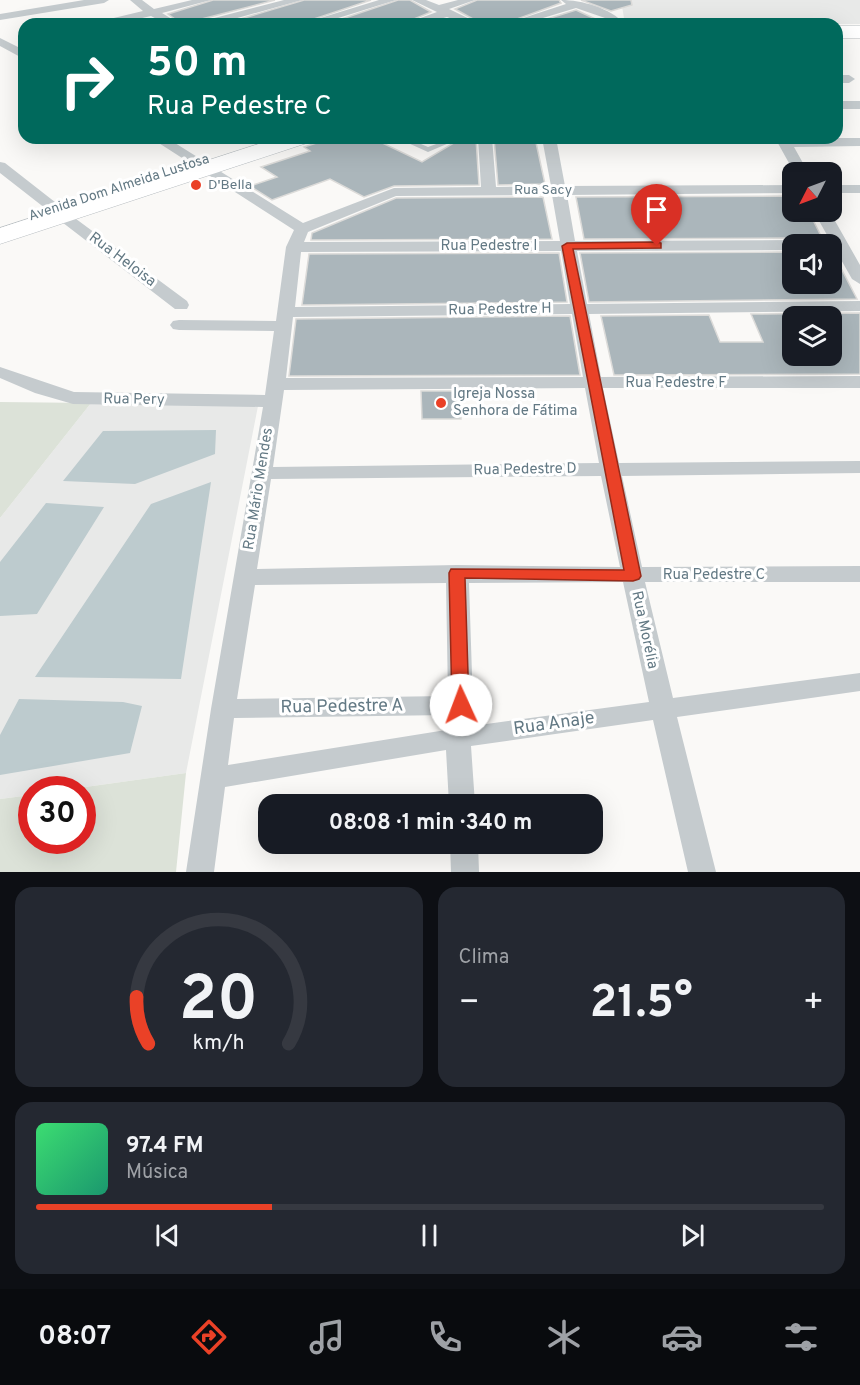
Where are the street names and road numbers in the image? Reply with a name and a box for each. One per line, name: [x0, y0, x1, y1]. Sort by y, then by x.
street label: Avenida Dom Almeida Lustosa: [27, 151, 211, 225]
street label: Rua Sacy: [514, 182, 572, 199]
street label: Rua Heloisa: [85, 229, 159, 291]
street label: Rua Pedestre I: [440, 237, 538, 256]
street label: Rua Pedestre H: [448, 300, 552, 320]
street label: Rua Pedestre F: [625, 374, 727, 393]
street label: Rua Pery: [103, 390, 165, 410]
street label: Rua Mário Mendes: [240, 427, 278, 551]
street label: Rua Pedestre D: [473, 460, 577, 480]
street label: Rua Pedestre C: [663, 566, 765, 585]
street label: Rua Morélia: [626, 589, 662, 671]
street label: Rua Pedestre A: [280, 694, 404, 720]
street label: Rua Anaje: [512, 707, 596, 741]

